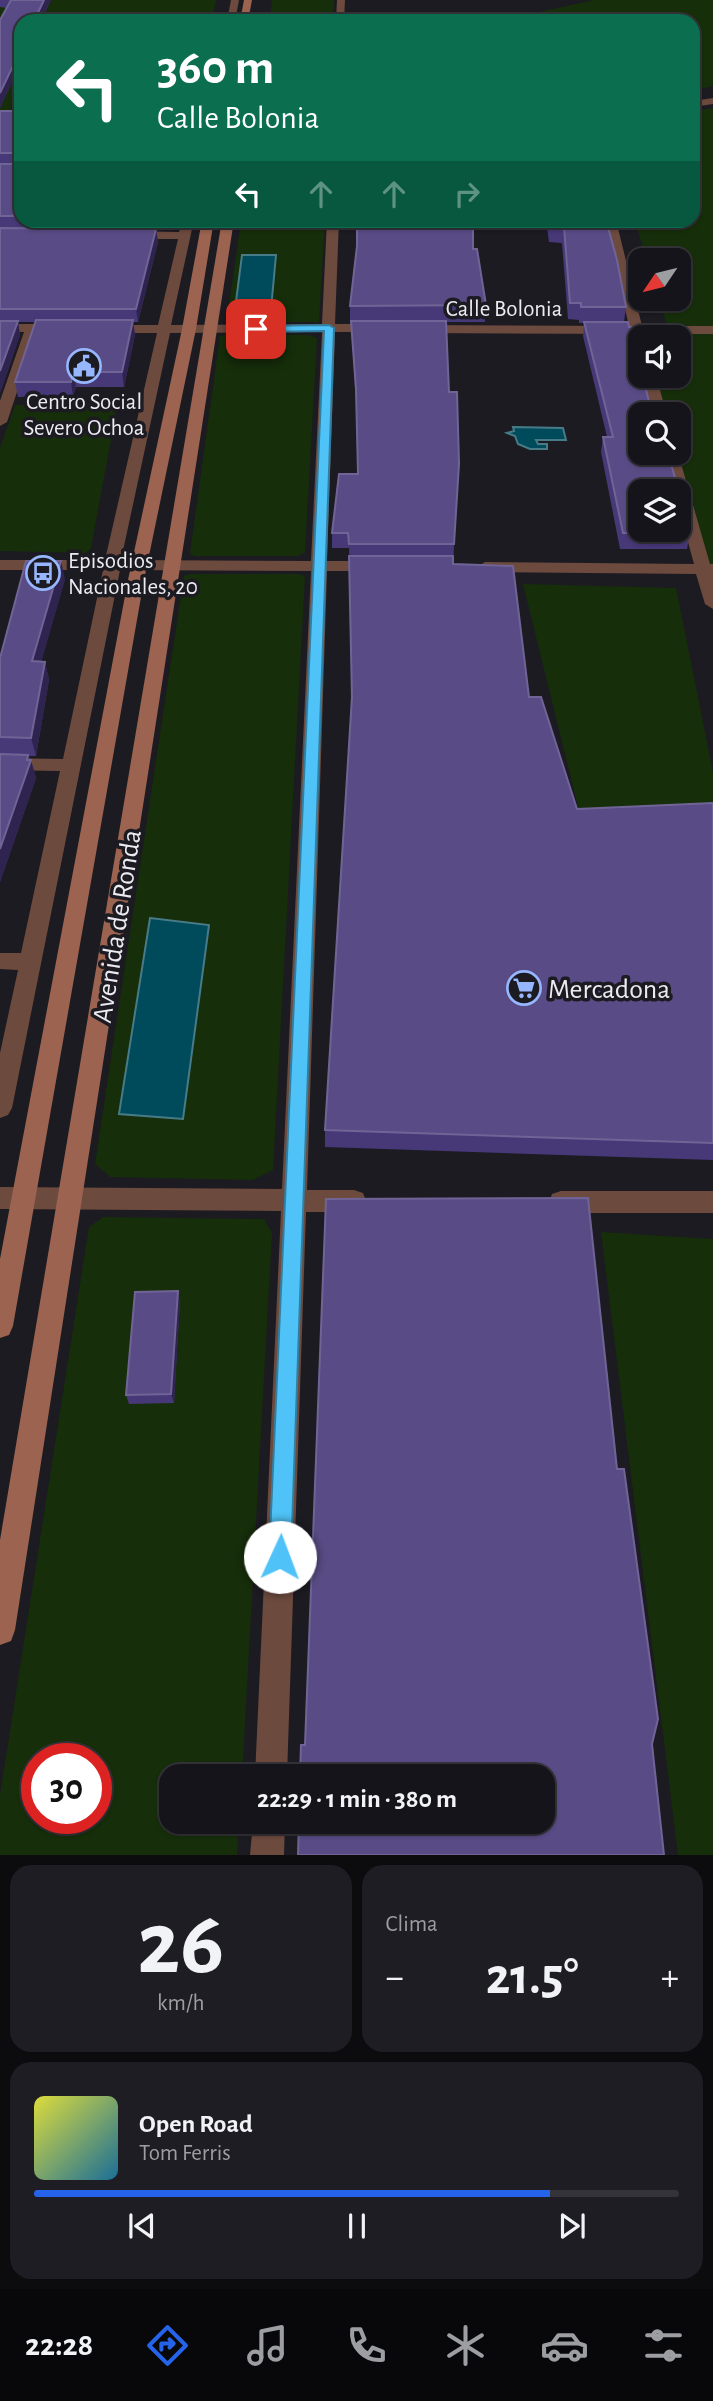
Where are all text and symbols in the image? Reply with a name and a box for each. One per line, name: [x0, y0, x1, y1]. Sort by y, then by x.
icon: left: [42, 42, 133, 133]
text: 360 m: [157, 44, 274, 93]
text: Calle Bolonia: [157, 102, 319, 134]
icon: left: [229, 175, 267, 213]
icon: ahead: [302, 175, 340, 213]
icon: ahead: [375, 175, 413, 213]
icon: right: [448, 175, 486, 213]
north arrow: [628, 248, 691, 312]
map controls: [628, 248, 691, 542]
street label: Calle Bolonia: [446, 298, 562, 321]
pin: [226, 299, 286, 359]
icon: arrive: [237, 310, 275, 348]
button: sound: [628, 325, 691, 388]
public building icon: Centro Social Severo Ochoa: [65, 347, 103, 385]
place label: Centro Social Severo Ochoa: [24, 391, 144, 440]
button: search: [628, 402, 691, 465]
button: layers: [628, 479, 691, 542]
place label: Episodios Nacionales, 20: [68, 550, 198, 599]
bus stop icon: Episodios Nacionales, 20: [24, 554, 62, 592]
street label: Avenida de Ronda: [89, 828, 147, 1025]
supermarket icon: Mercadona: [505, 969, 543, 1007]
place label: Mercadona: [548, 976, 670, 1004]
position arrow: [243, 1520, 317, 1594]
speed limit sign: 30: [21, 1743, 112, 1834]
text: 22:29 · 1 min · 380 m: [257, 1786, 457, 1812]
text: 26: [137, 1899, 224, 1990]
text: Clima: [386, 1913, 438, 1936]
text: 21.5°: [486, 1951, 579, 2003]
text: −: [386, 1959, 404, 1997]
text: +: [661, 1959, 679, 1997]
text: km/h: [157, 1992, 204, 2015]
text: Open Road: [139, 2111, 253, 2137]
text: Tom Ferris: [139, 2142, 231, 2165]
icon: previous: [123, 2207, 161, 2245]
icon: pause: [338, 2207, 376, 2245]
icon: next: [553, 2207, 591, 2245]
icon: directions: [143, 2321, 192, 2370]
icon: music: [243, 2321, 292, 2370]
icon: phone: [342, 2321, 391, 2370]
icon: climate: [441, 2321, 490, 2370]
icon: car: [540, 2321, 589, 2370]
icon: filters: [639, 2321, 688, 2370]
text: 22:28: [25, 2329, 93, 2361]

